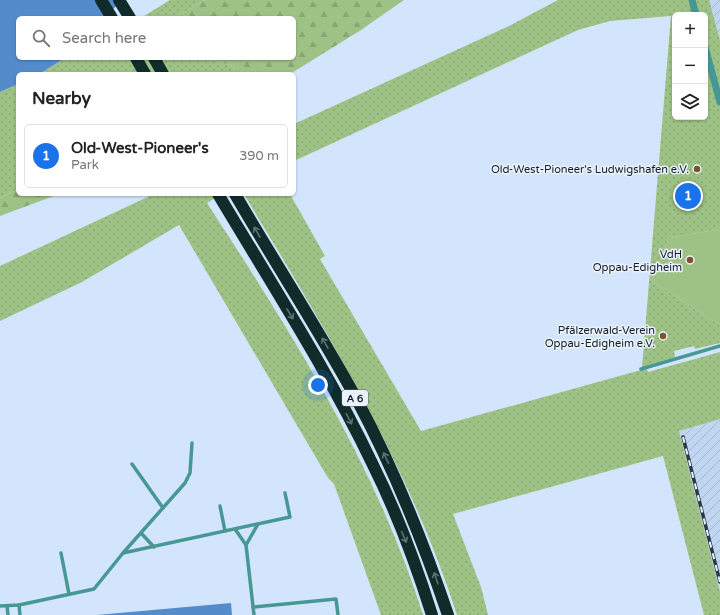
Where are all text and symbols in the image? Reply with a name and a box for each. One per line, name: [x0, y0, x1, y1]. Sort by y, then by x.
map controls: [672, 12, 708, 120]
button: +: [672, 12, 708, 48]
search box: [16, 16, 296, 60]
icon: search: [30, 27, 52, 49]
text: Search here: [62, 29, 146, 47]
button: −: [672, 48, 708, 84]
button: layers: [672, 84, 708, 120]
text: Nearby: [32, 88, 91, 109]
text: Old-West-Pioneer's: [71, 139, 209, 157]
text: 1: [42, 148, 50, 164]
text: 390 m: [239, 148, 279, 164]
text: Park: [71, 157, 99, 173]
place label: Old-West-Pioneer's Ludwigshafen e.V.: [491, 163, 689, 176]
marker: Old-West-Pioneer's Ludwigshafen e.V.: [692, 164, 702, 174]
pin: 1: [675, 181, 701, 211]
one-way arrow: [253, 226, 261, 238]
place label: VdH Oppau-Edigheim: [593, 248, 682, 274]
marker: VdH Oppau-Edigheim: [685, 255, 695, 265]
one-way arrow: [286, 308, 294, 320]
place label: Pfälzerwald-Verein Oppau-Edigheim e.V.: [545, 324, 655, 350]
marker: Pfälzerwald-Verein Oppau-Edigheim e.V.: [658, 331, 668, 341]
one-way arrow: [320, 338, 328, 350]
your location: [308, 375, 328, 395]
road number: A 6: [342, 390, 368, 406]
one-way arrow: [346, 413, 354, 425]
one-way arrow: [382, 452, 389, 464]
one-way arrow: [401, 530, 408, 542]
one-way arrow: [432, 572, 439, 585]

